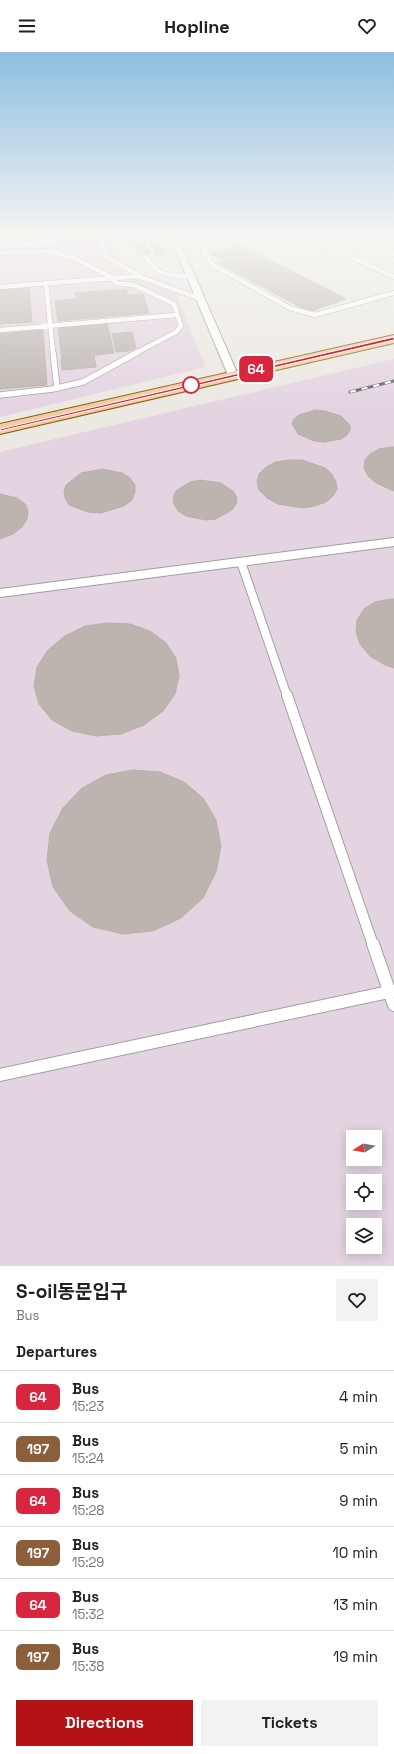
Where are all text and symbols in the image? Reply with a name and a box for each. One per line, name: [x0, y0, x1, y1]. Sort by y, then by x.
icon: menu: [16, 15, 38, 37]
text: Hopline: [164, 15, 230, 38]
icon: heart: [356, 15, 378, 37]
line badge: 64: [238, 356, 274, 382]
text: 64: [247, 360, 265, 378]
unlabelled marker: [182, 376, 200, 394]
north arrow: [346, 1130, 382, 1166]
map controls: [346, 1130, 382, 1254]
button: locate: [346, 1174, 382, 1210]
button: layers: [346, 1218, 382, 1254]
text: S-oil동문입구: [16, 1279, 127, 1304]
button: heart: [336, 1279, 378, 1321]
text: Bus: [16, 1307, 39, 1324]
text: Departures: [16, 1342, 97, 1361]
text: Bus: [72, 1379, 99, 1398]
text: 4 min: [339, 1387, 378, 1406]
text: 64: [29, 1388, 47, 1406]
text: 15:23: [72, 1398, 104, 1415]
text: Bus: [72, 1431, 99, 1450]
text: 5 min: [339, 1439, 378, 1458]
text: 197: [27, 1440, 49, 1458]
text: 15:24: [72, 1450, 104, 1467]
text: Bus: [72, 1483, 99, 1502]
text: 9 min: [339, 1491, 378, 1510]
text: 64: [29, 1492, 47, 1510]
text: 15:28: [72, 1502, 104, 1519]
text: Bus: [72, 1535, 99, 1554]
text: 10 min: [332, 1543, 378, 1562]
text: 197: [27, 1544, 49, 1562]
text: 15:29: [72, 1554, 104, 1571]
text: Bus: [72, 1587, 99, 1606]
text: 13 min: [333, 1595, 378, 1614]
text: 64: [29, 1596, 47, 1614]
text: 15:32: [72, 1606, 104, 1623]
text: Bus: [72, 1639, 99, 1658]
text: 19 min: [333, 1647, 378, 1666]
text: 197: [27, 1648, 49, 1666]
text: 15:38: [72, 1658, 104, 1675]
button: Directions: [16, 1700, 193, 1746]
button: Tickets: [201, 1700, 378, 1746]

